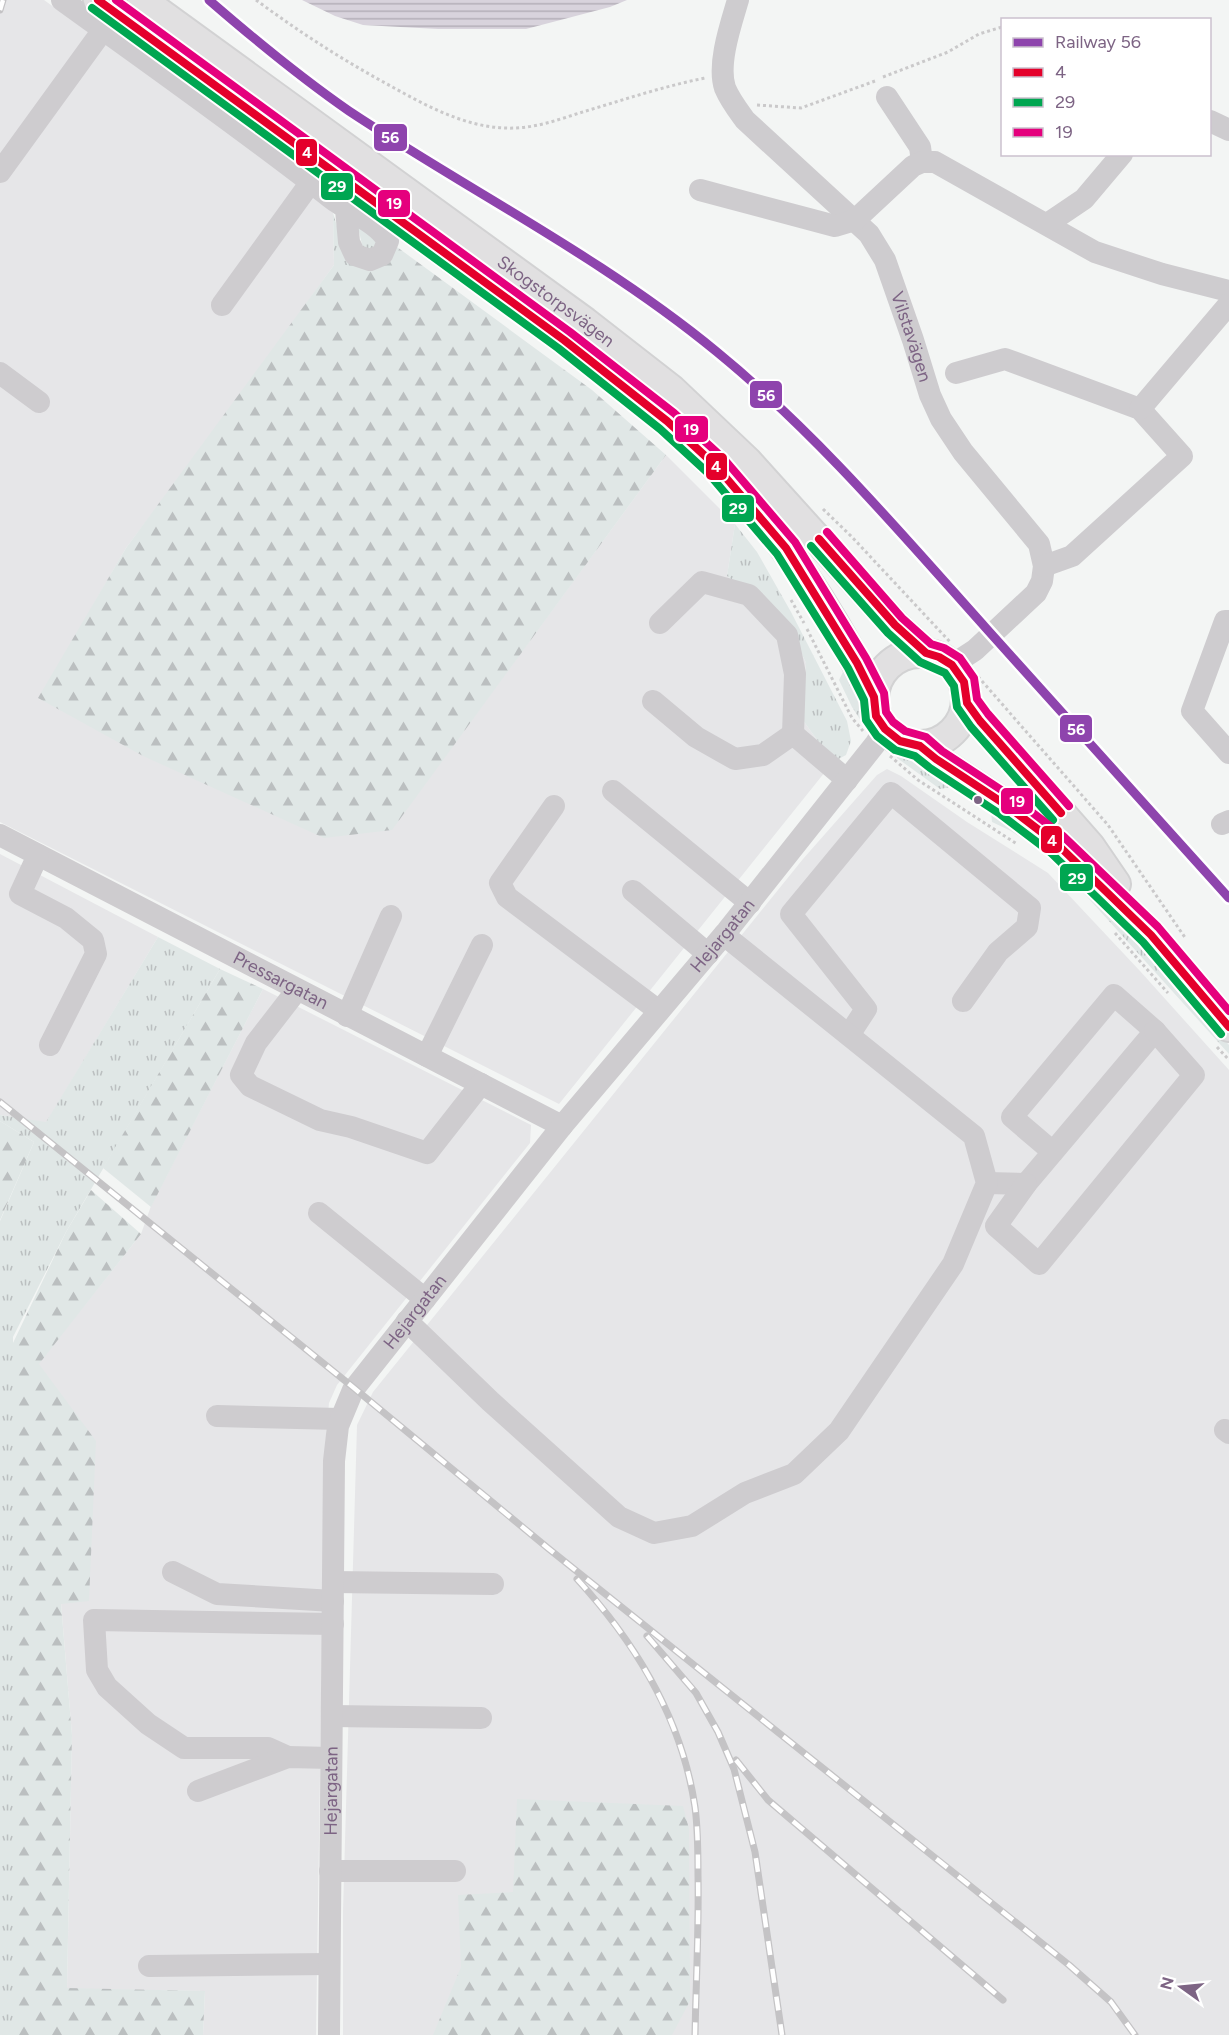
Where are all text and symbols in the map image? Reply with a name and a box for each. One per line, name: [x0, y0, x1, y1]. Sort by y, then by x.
legend: [1001, 18, 1211, 156]
text: Railway 56: [1055, 31, 1141, 53]
text: 4: [1055, 61, 1066, 83]
text: 29: [1055, 91, 1075, 113]
text: 19: [1055, 121, 1073, 143]
line badge: 56: [373, 123, 408, 152]
text: 56: [381, 128, 399, 147]
line badge: 4: [295, 138, 318, 167]
text: 4: [302, 143, 312, 162]
line badge: 29: [320, 172, 354, 201]
text: 29: [328, 177, 346, 196]
line badge: 19: [377, 189, 411, 218]
text: 19: [386, 194, 402, 213]
street label: Skogstorpsvägen: [493, 251, 619, 352]
street label: Vilstavägen: [886, 289, 936, 385]
line badge: 56: [749, 380, 783, 409]
text: 56: [757, 386, 775, 405]
line badge: 19: [674, 415, 709, 443]
text: 19: [683, 420, 699, 439]
line badge: 4: [705, 452, 728, 481]
text: 4: [711, 457, 721, 476]
line badge: 29: [721, 494, 755, 523]
text: 29: [729, 499, 747, 518]
line badge: 56: [1059, 714, 1093, 743]
text: 56: [1067, 720, 1085, 739]
line badge: 19: [1000, 787, 1034, 815]
text: 19: [1009, 792, 1025, 811]
unlabelled marker: [972, 794, 984, 806]
line badge: 4: [1040, 825, 1063, 854]
text: 4: [1047, 831, 1057, 850]
line badge: 29: [1059, 863, 1094, 892]
text: 29: [1068, 869, 1086, 888]
street label: Hejargatan: [686, 894, 759, 977]
street label: Pressargatan: [229, 947, 332, 1014]
street label: Hejargatan: [379, 1270, 451, 1354]
street label: Hejargatan: [320, 1746, 343, 1836]
north arrow: [1151, 1957, 1211, 2017]
text: N: [1156, 1975, 1178, 1992]

